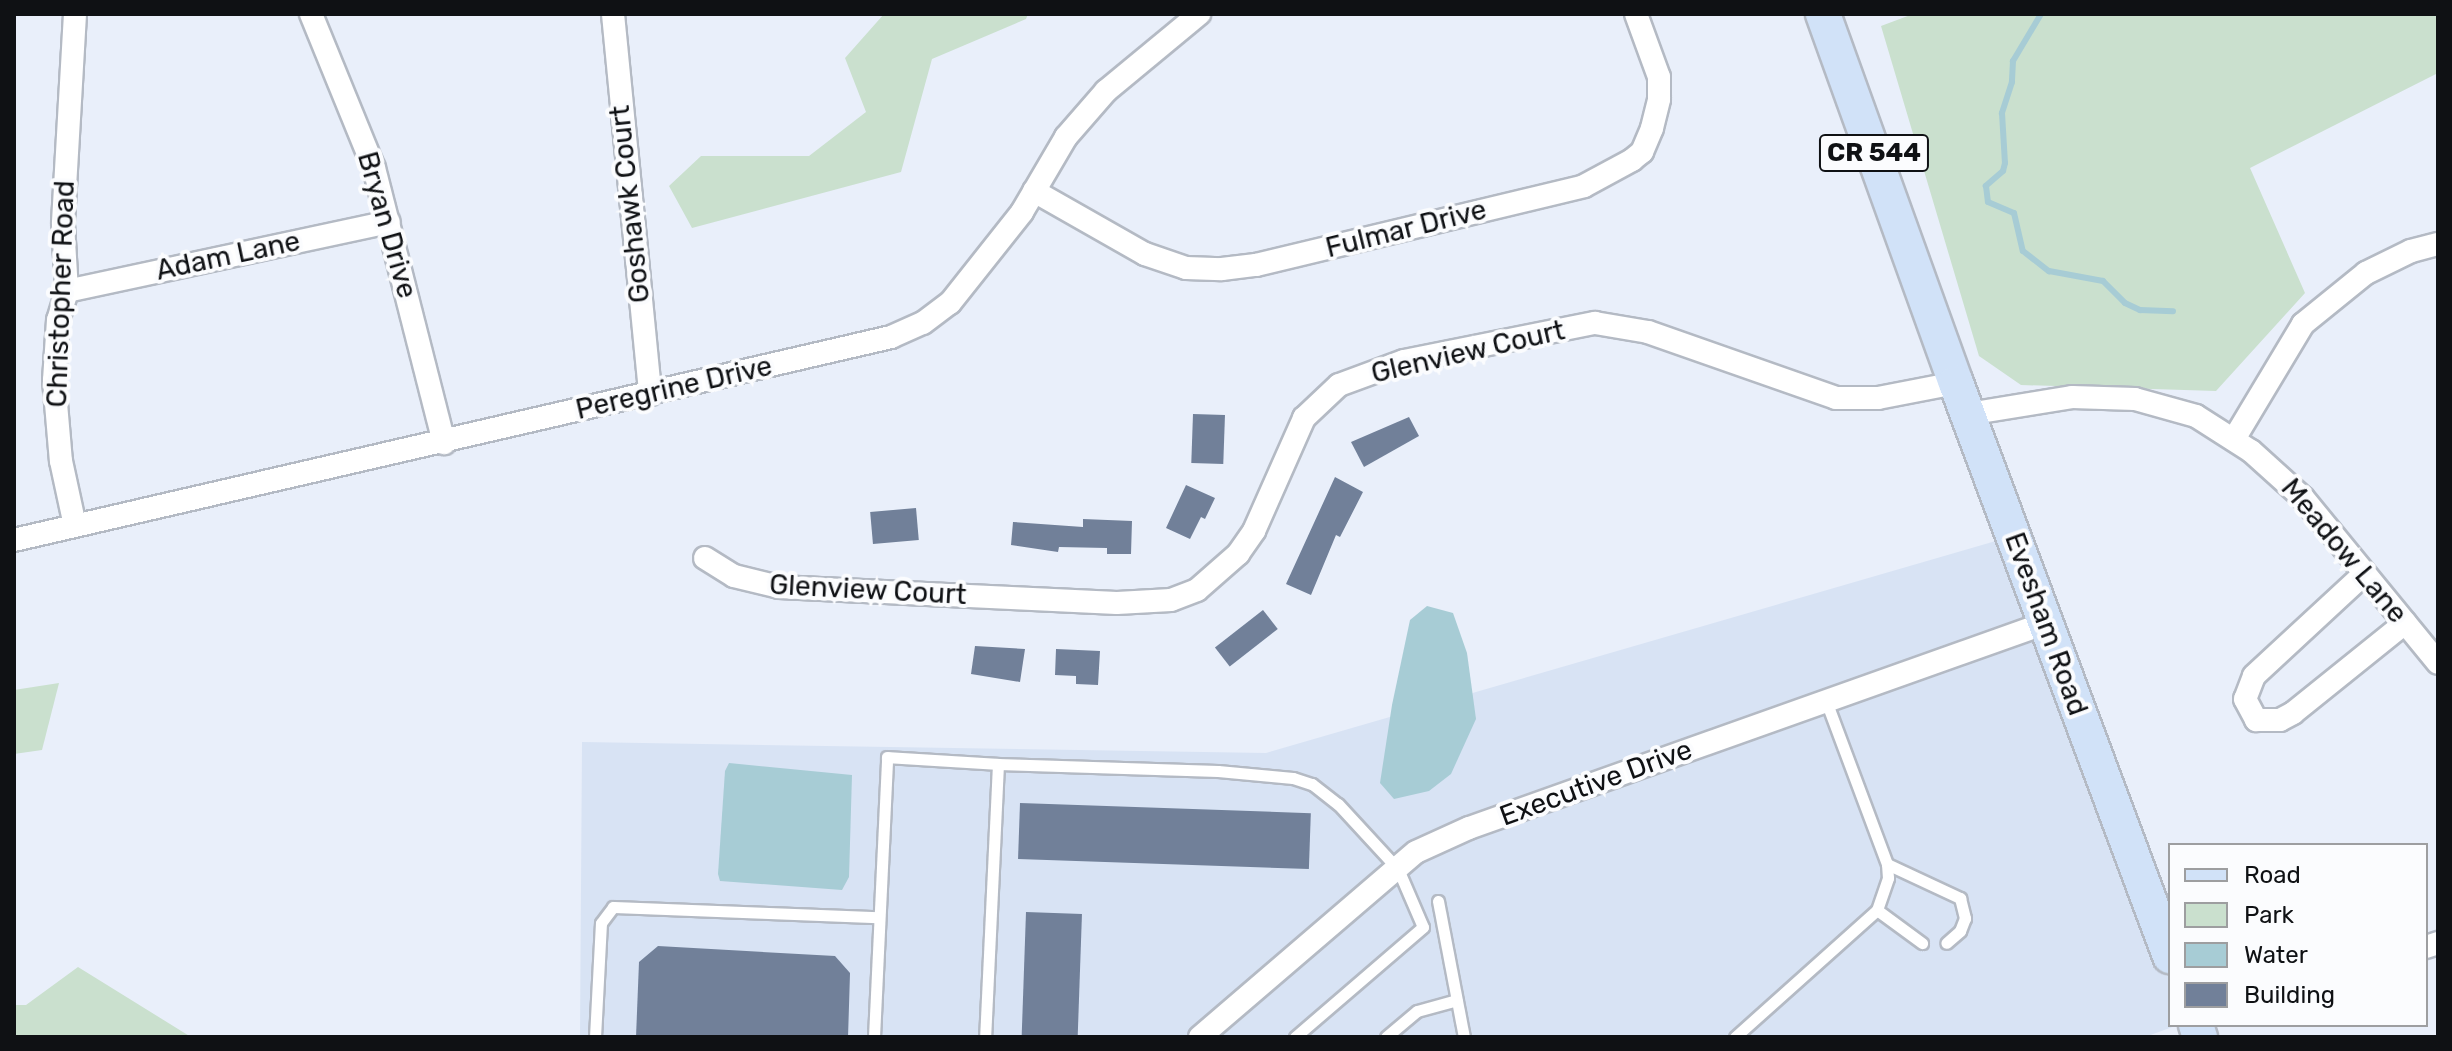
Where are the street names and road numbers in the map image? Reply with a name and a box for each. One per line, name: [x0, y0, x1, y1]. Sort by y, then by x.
street label: Goshawk Court: [603, 103, 657, 305]
road number: CR 544: [1818, 131, 1930, 175]
street label: Bryan Drive: [350, 148, 424, 302]
street label: Christopher Road: [40, 180, 82, 408]
street label: Fulmar Drive: [1322, 193, 1490, 265]
street label: Adam Lane: [153, 224, 303, 288]
street label: Glenview Court: [1368, 313, 1568, 391]
street label: Peregrine Drive: [573, 349, 775, 427]
street label: Meadow Lane: [2274, 472, 2414, 630]
street label: Evesham Road: [1997, 528, 2095, 720]
street label: Glenview Court: [768, 568, 968, 612]
street label: Executive Drive: [1495, 733, 1697, 833]

